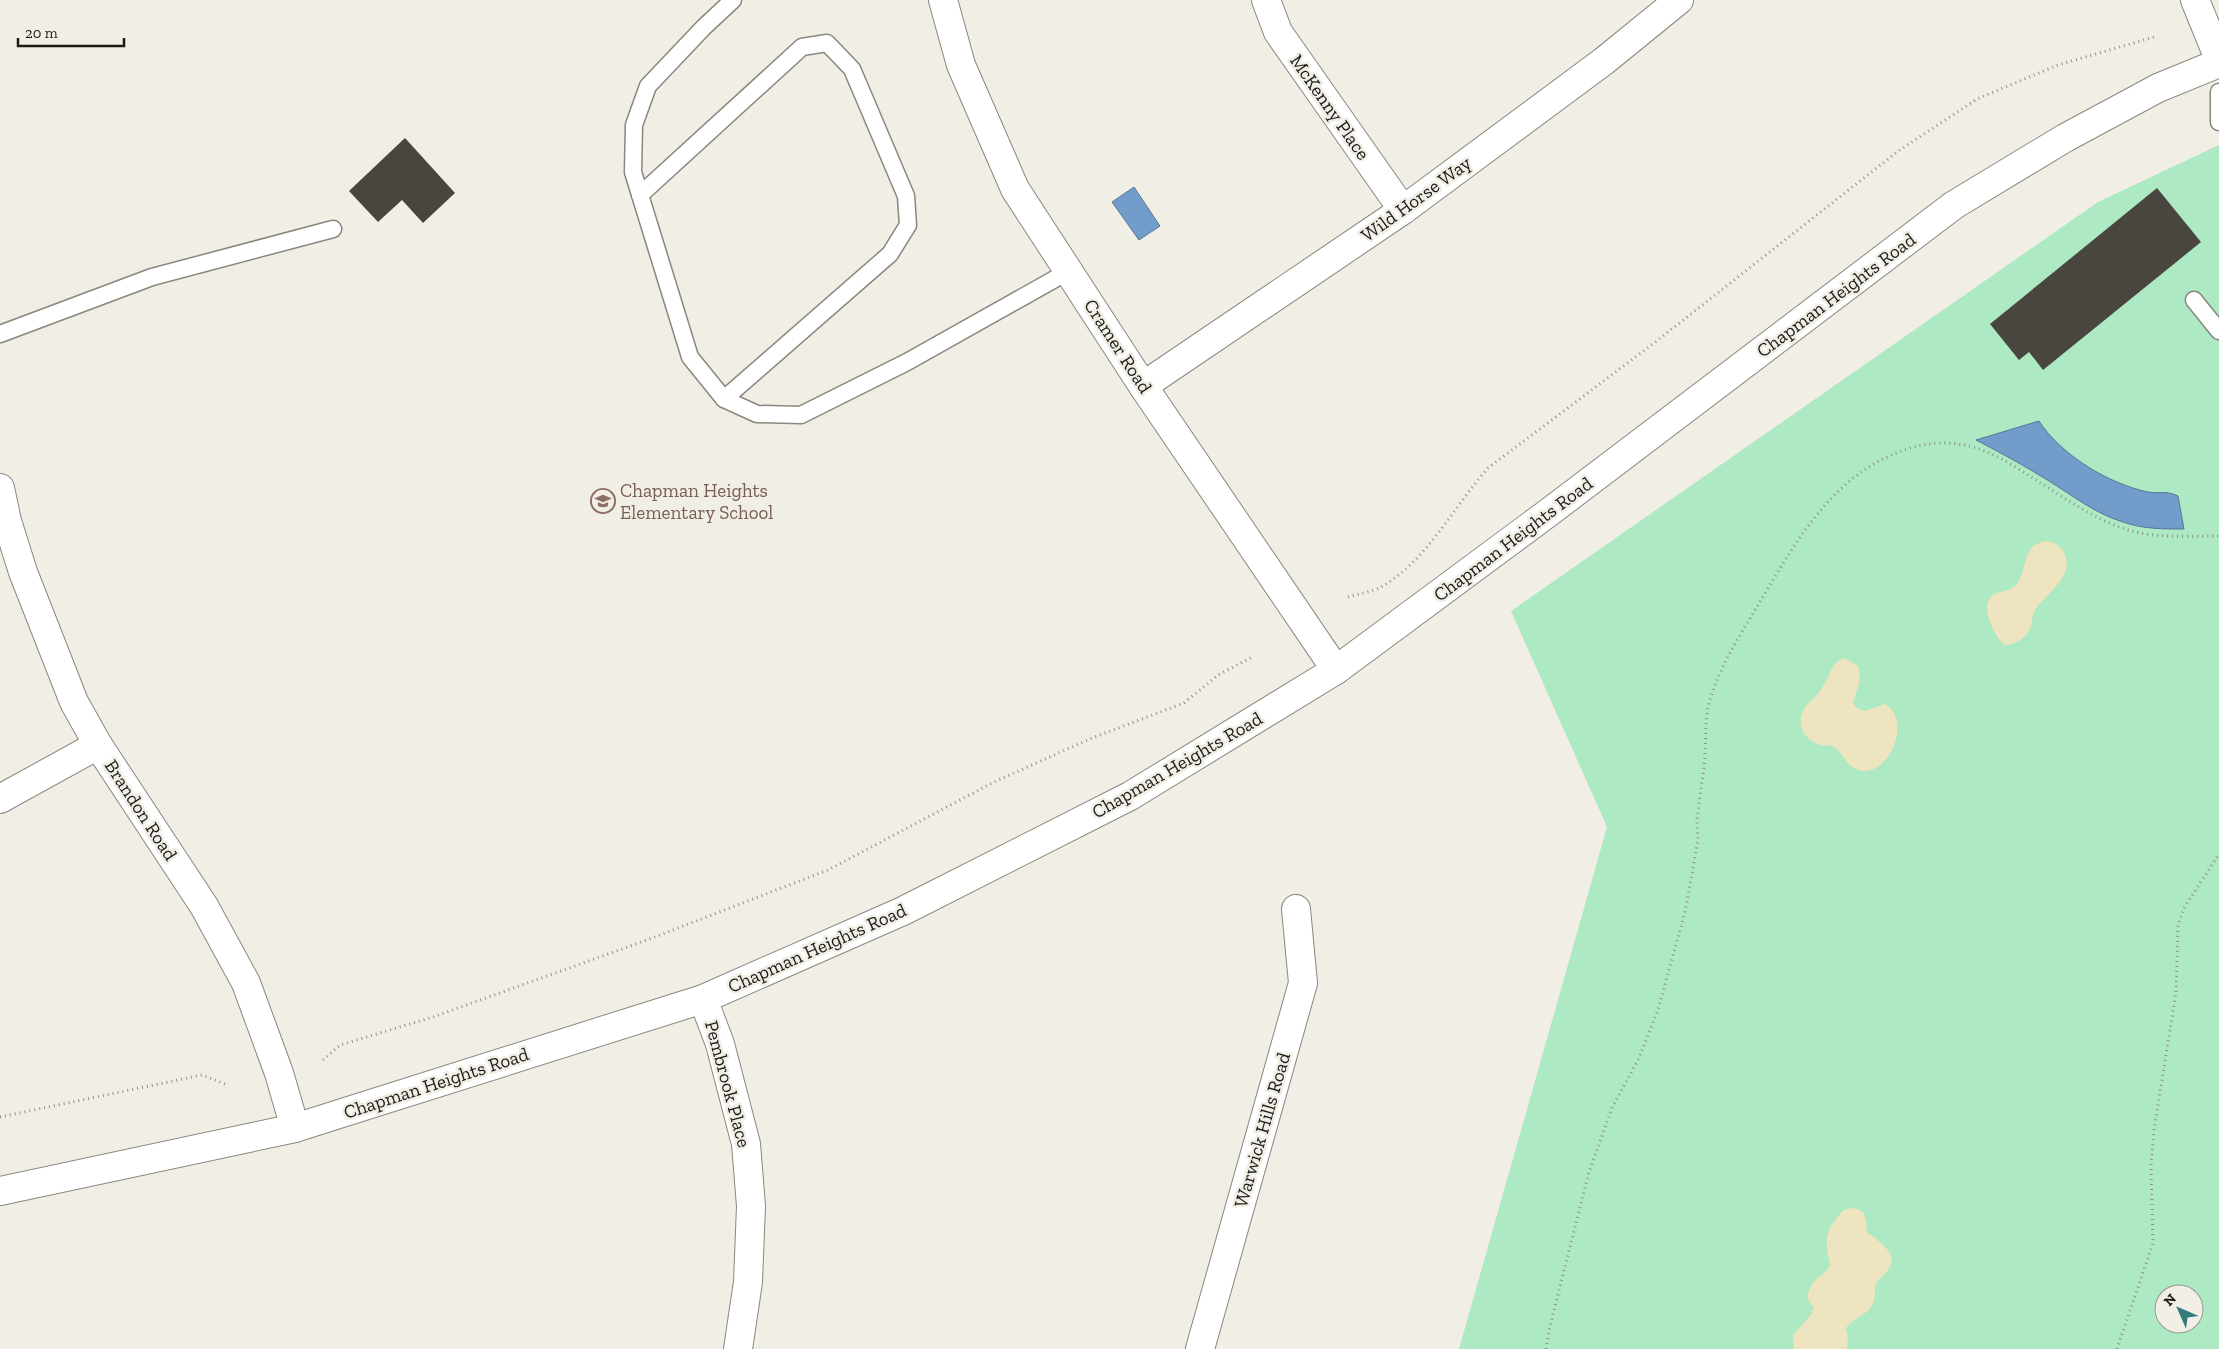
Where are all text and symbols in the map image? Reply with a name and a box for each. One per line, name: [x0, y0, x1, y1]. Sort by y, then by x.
scale bar: [18, 15, 124, 47]
text: 20 m: [25, 24, 58, 42]
street label: McKenny Place: [1285, 50, 1375, 164]
street label: Wild Horse Way: [1356, 151, 1476, 247]
street label: Chapman Heights Road: [1752, 227, 1920, 362]
street label: Cramer Road: [1079, 295, 1157, 398]
street label: Chapman Heights Road: [1429, 471, 1597, 606]
place label: Chapman Heights Elementary School: [620, 479, 773, 524]
school or university icon: Chapman Heights Elementary School: [590, 488, 616, 514]
street label: Chapman Heights Road: [1088, 706, 1267, 823]
street label: Brandon Road: [100, 755, 182, 865]
street label: Chapman Heights Road: [724, 898, 910, 998]
street label: Pembrook Place: [700, 1018, 756, 1150]
street label: Chapman Heights Road: [341, 1042, 532, 1124]
street label: Warwick Hills Road: [1229, 1049, 1295, 1210]
north arrow: [2154, 1284, 2204, 1334]
text: N: [2160, 1290, 2180, 1310]

